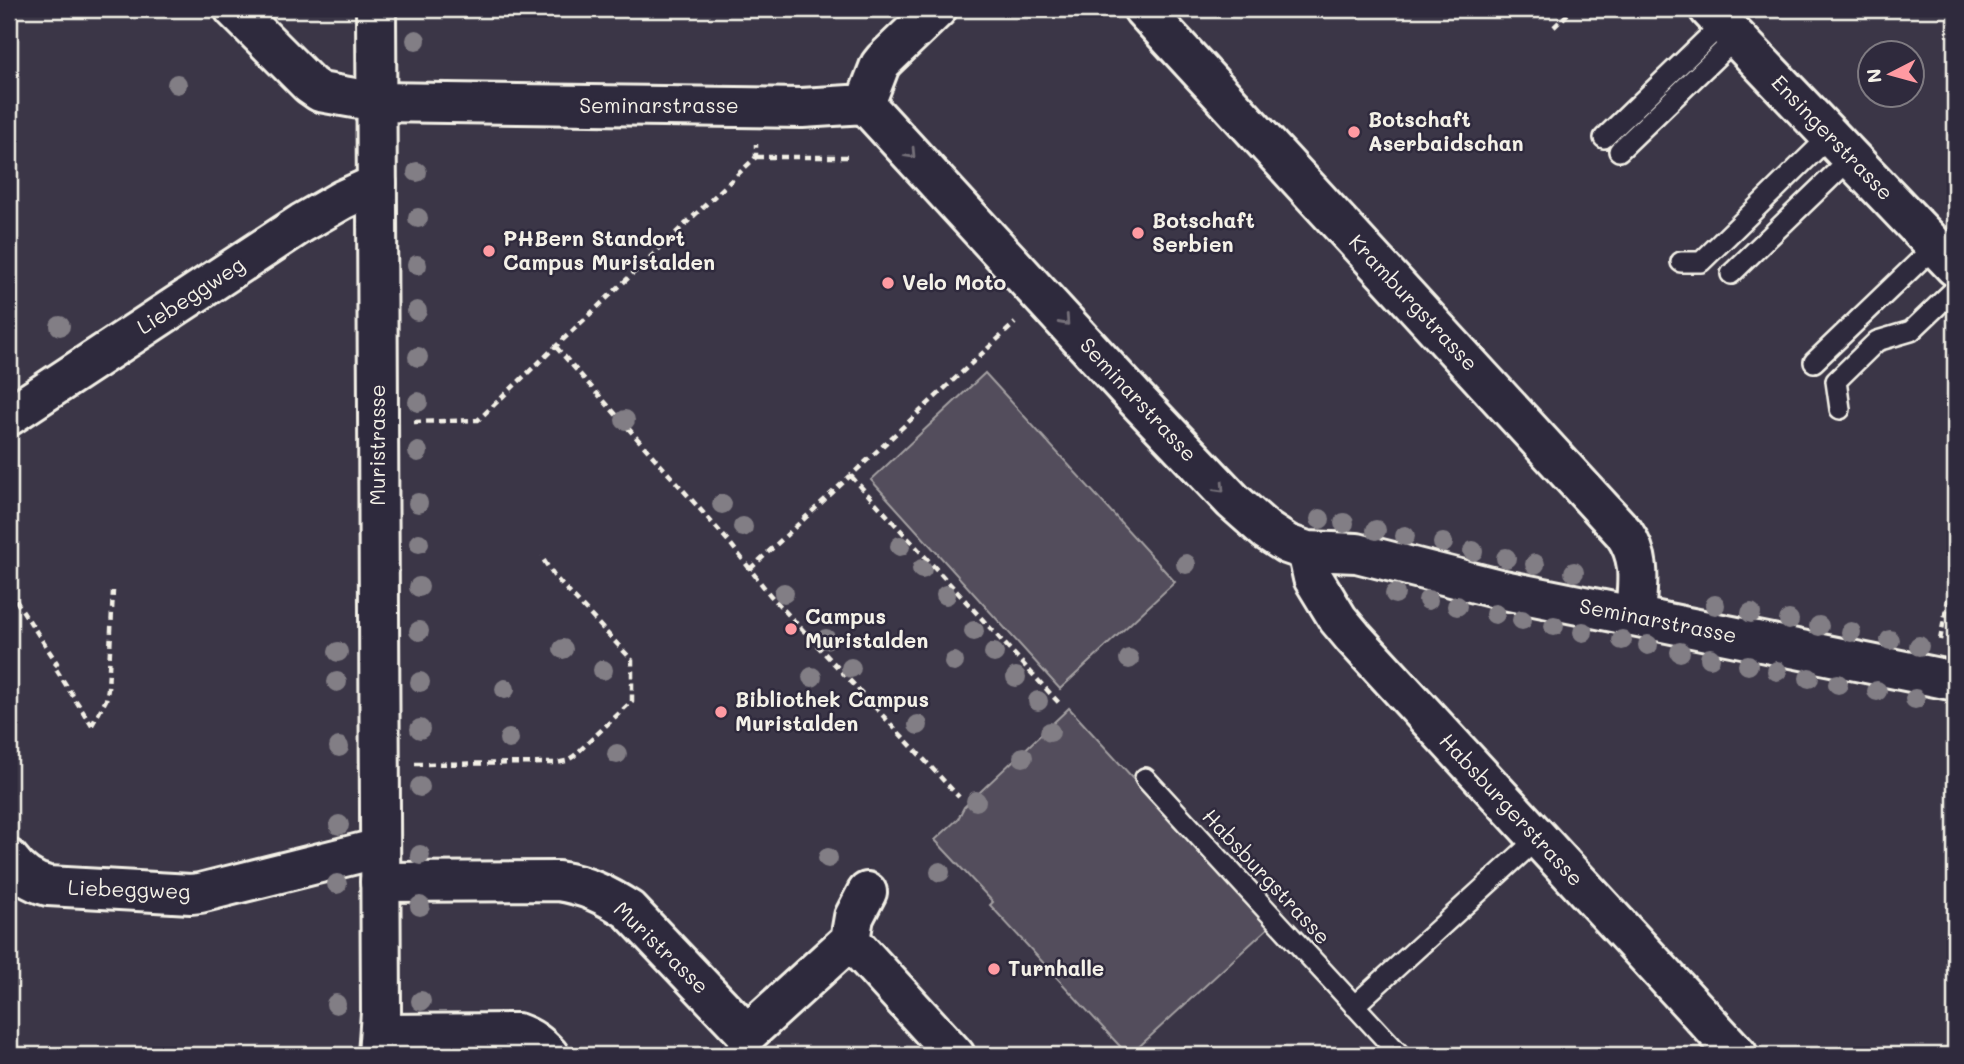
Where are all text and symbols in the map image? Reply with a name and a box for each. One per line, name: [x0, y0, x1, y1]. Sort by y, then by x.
north arrow: [1856, 38, 1926, 108]
text: N: [1860, 67, 1887, 84]
street label: Ensingerstrasse: [1766, 69, 1900, 205]
street label: Seminarstrasse: [579, 91, 739, 118]
place label: Botschaft Aserbaidschan: [1368, 105, 1524, 156]
marker: Botschaft Aserbaidschan: [1346, 124, 1362, 140]
one-way arrow: [903, 146, 915, 159]
place label: Botschaft Serbien: [1152, 206, 1255, 257]
place label: PHBern Standort Campus Muristalden: [503, 224, 715, 275]
marker: Botschaft Serbien: [1130, 225, 1146, 241]
street label: Kramburgstrasse: [1344, 228, 1484, 376]
marker: PHBern Standort Campus Muristalden: [481, 243, 497, 259]
street label: Liebeggweg: [131, 250, 249, 339]
place label: Velo Moto: [902, 268, 1006, 295]
marker: Velo Moto: [880, 275, 896, 291]
one-way arrow: [1057, 313, 1069, 326]
street label: Seminarstrasse: [1075, 331, 1203, 467]
street label: Muristrasse: [363, 384, 390, 506]
one-way arrow: [1212, 480, 1224, 493]
street label: Seminarstrasse: [1577, 591, 1739, 648]
place label: Campus Muristalden: [805, 602, 928, 653]
marker: Campus Muristalden: [783, 621, 799, 637]
place label: Bibliothek Campus Muristalden: [735, 685, 929, 736]
marker: Bibliothek Campus Muristalden: [713, 704, 729, 720]
street label: Habsburgerstrasse: [1434, 727, 1590, 891]
street label: Habsburgstrasse: [1197, 803, 1337, 949]
street label: Liebeggweg: [67, 873, 191, 904]
street label: Muristrasse: [609, 895, 715, 999]
place label: Turnhalle: [1008, 954, 1104, 981]
marker: Turnhalle: [986, 961, 1002, 977]

